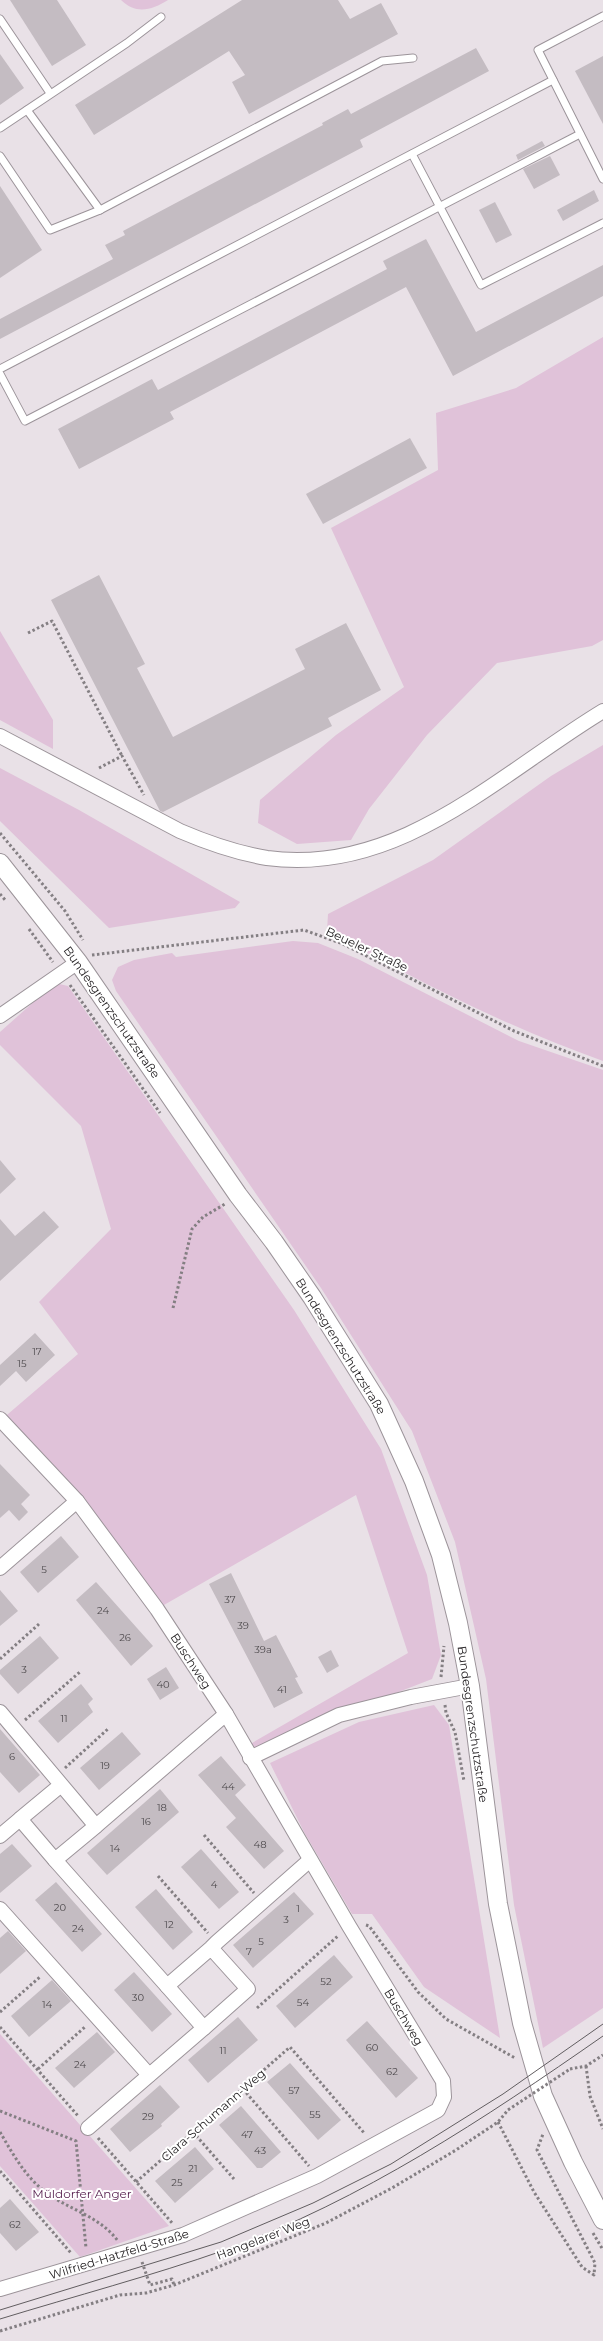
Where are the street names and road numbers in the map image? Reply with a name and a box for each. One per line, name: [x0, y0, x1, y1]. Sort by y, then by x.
street label: Beueler Straße: [324, 923, 410, 975]
street label: Bundesgrenzschutzstraße: [61, 943, 163, 1081]
street label: Bundesgrenzschutzstraße: [293, 1275, 389, 1417]
street label: Buschweg: [167, 1630, 215, 1692]
street label: Bundesgrenzschutzstraße: [455, 1645, 491, 1803]
street label: Buschweg: [381, 1986, 427, 2048]
street label: Clara-Schumann-Weg: [158, 2066, 268, 2164]
street label: Hangelarer Weg: [214, 2213, 312, 2263]
street label: Wilfried-Hatzfeld-Straße: [47, 2226, 191, 2282]

